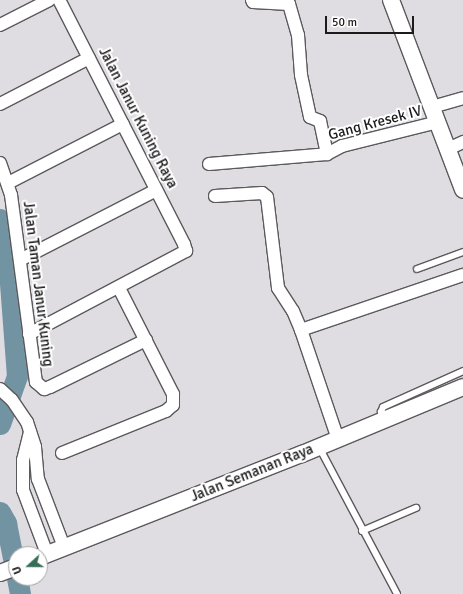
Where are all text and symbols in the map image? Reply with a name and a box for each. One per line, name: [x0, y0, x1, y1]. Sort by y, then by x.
scale bar: [327, 8, 416, 34]
text: 50 m: [332, 15, 357, 30]
street label: Jalan Janur Kuning Raya: [95, 44, 181, 192]
street label: Gang Kresek IV: [326, 102, 424, 144]
street label: Jalan Taman Janur Kuning: [19, 200, 57, 368]
street label: Jalan Semanan Raya: [188, 440, 316, 506]
north arrow: [8, 546, 48, 586]
text: U: [10, 564, 25, 576]

